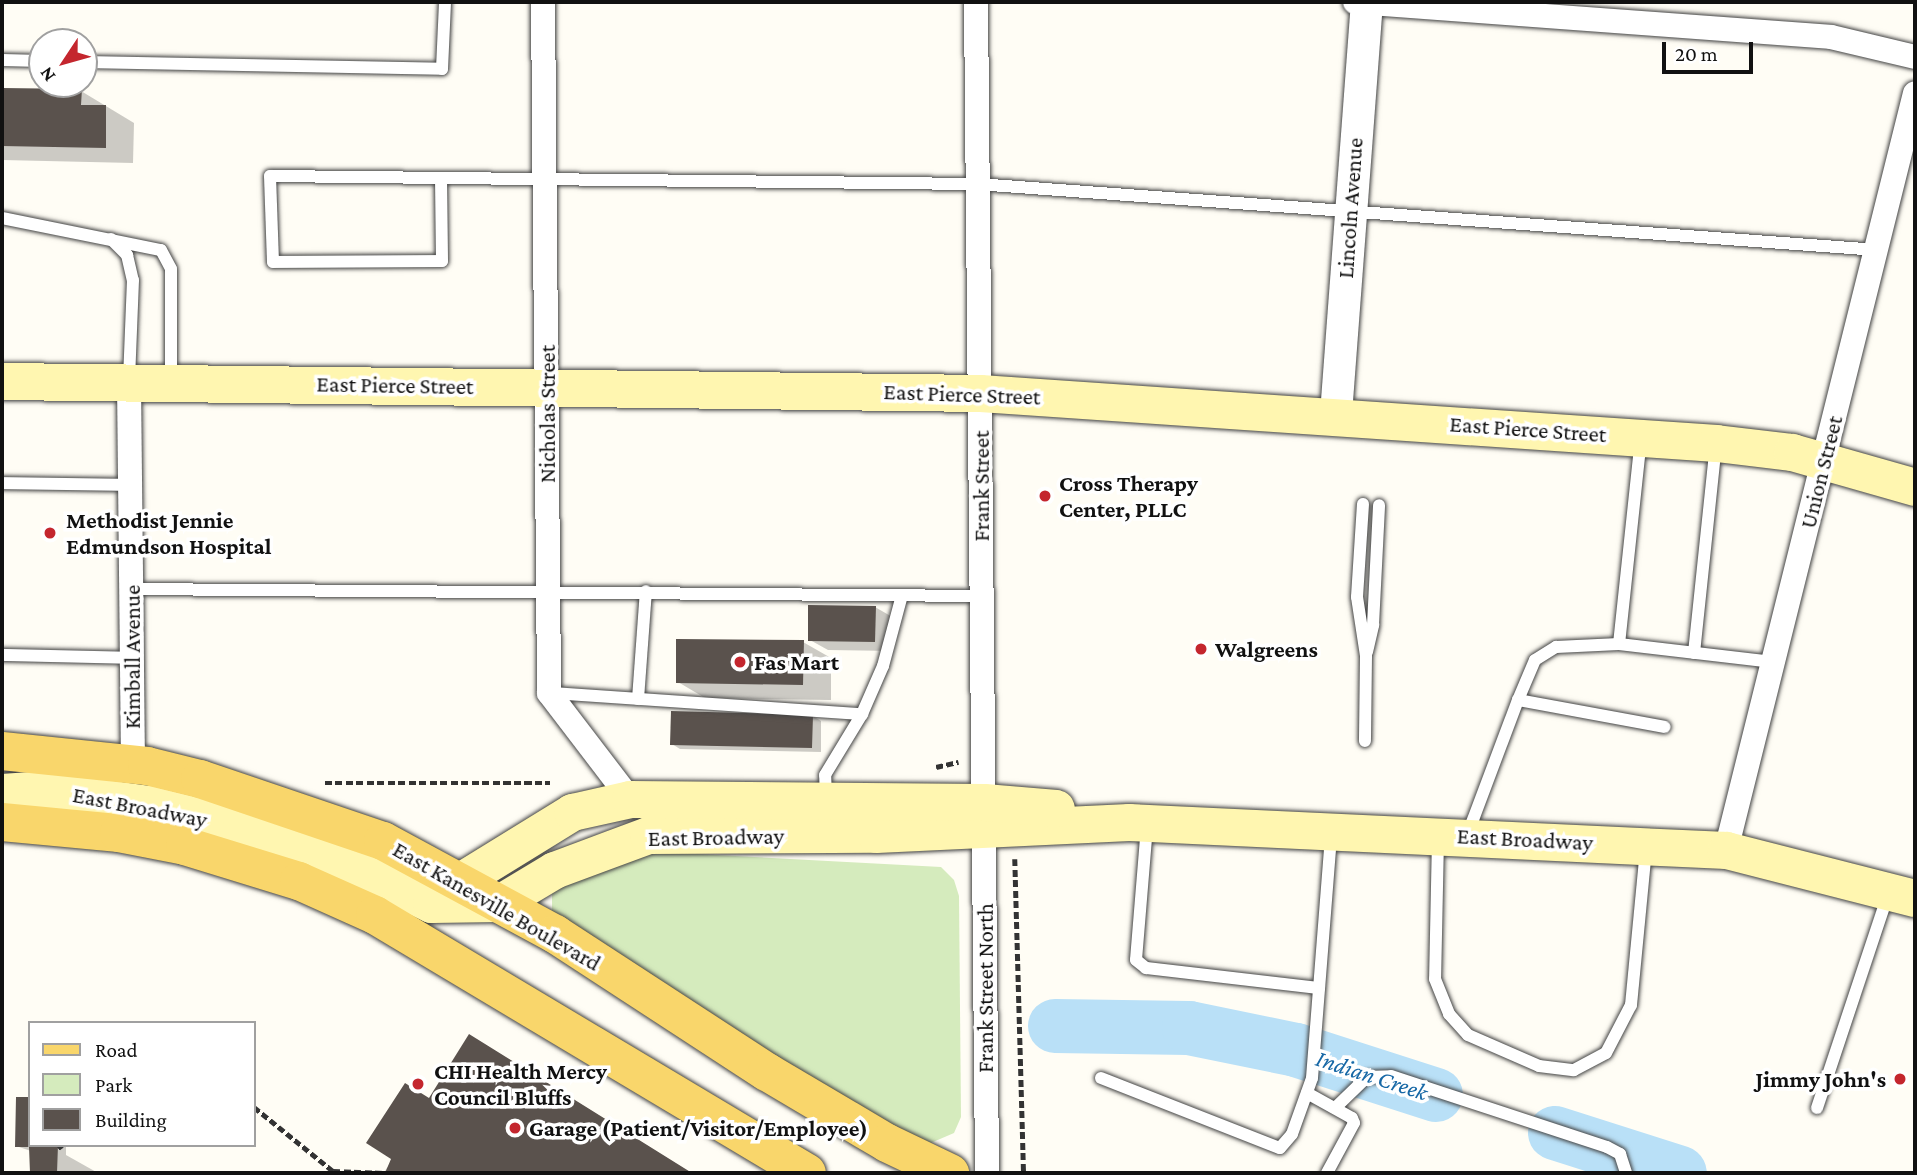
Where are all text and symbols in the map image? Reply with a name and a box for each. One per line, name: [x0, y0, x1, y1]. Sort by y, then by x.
north arrow: [28, 28, 98, 98]
scale bar: [1665, 28, 1756, 72]
text: 20 m: [1675, 42, 1718, 66]
text: N: [35, 63, 60, 86]
street label: Lincoln Avenue: [1331, 137, 1369, 279]
street label: Nicholas Street: [533, 345, 561, 483]
street label: East Pierce Street: [316, 370, 474, 400]
street label: East Pierce Street: [883, 377, 1041, 411]
street label: East Pierce Street: [1449, 410, 1607, 448]
street label: Union Street: [1794, 413, 1848, 531]
street label: Frank Street: [967, 430, 995, 542]
place label: Cross Therapy Center, PLLC: [1059, 469, 1198, 523]
marker: Cross Therapy Center, PLLC: [1037, 488, 1053, 504]
place label: Methodist Jennie Edmundson Hospital: [66, 506, 271, 560]
marker: Methodist Jennie Edmundson Hospital: [40, 523, 60, 543]
street label: Kimball Avenue: [118, 585, 146, 729]
place label: Walgreens: [1215, 635, 1318, 663]
marker: Walgreens: [1193, 641, 1209, 657]
place label: Fas Mart: [754, 648, 839, 676]
marker: Fas Mart: [732, 654, 748, 670]
street label: East Broadway: [70, 780, 210, 834]
street label: East Broadway: [648, 822, 784, 852]
street label: East Broadway: [1456, 822, 1594, 856]
street label: East Kanesville Boulevard: [388, 835, 606, 977]
street label: Frank Street North: [971, 903, 999, 1073]
legend: [28, 1021, 256, 1147]
text: Road: [95, 1038, 138, 1062]
water label: Indian Creek: [1312, 1043, 1432, 1107]
place label: CHI Health Mercy Council Bluffs: [434, 1057, 607, 1111]
place label: Jimmy John's: [1756, 1065, 1886, 1093]
marker: Jimmy John's: [1892, 1071, 1908, 1087]
text: Park: [95, 1073, 132, 1097]
marker: CHI Health Mercy Council Bluffs: [408, 1074, 428, 1094]
text: Building: [95, 1108, 167, 1132]
place label: Garage (Patient/Visitor/Employee): [529, 1114, 868, 1142]
marker: Garage (Patient/Visitor/Employee): [507, 1120, 523, 1136]

